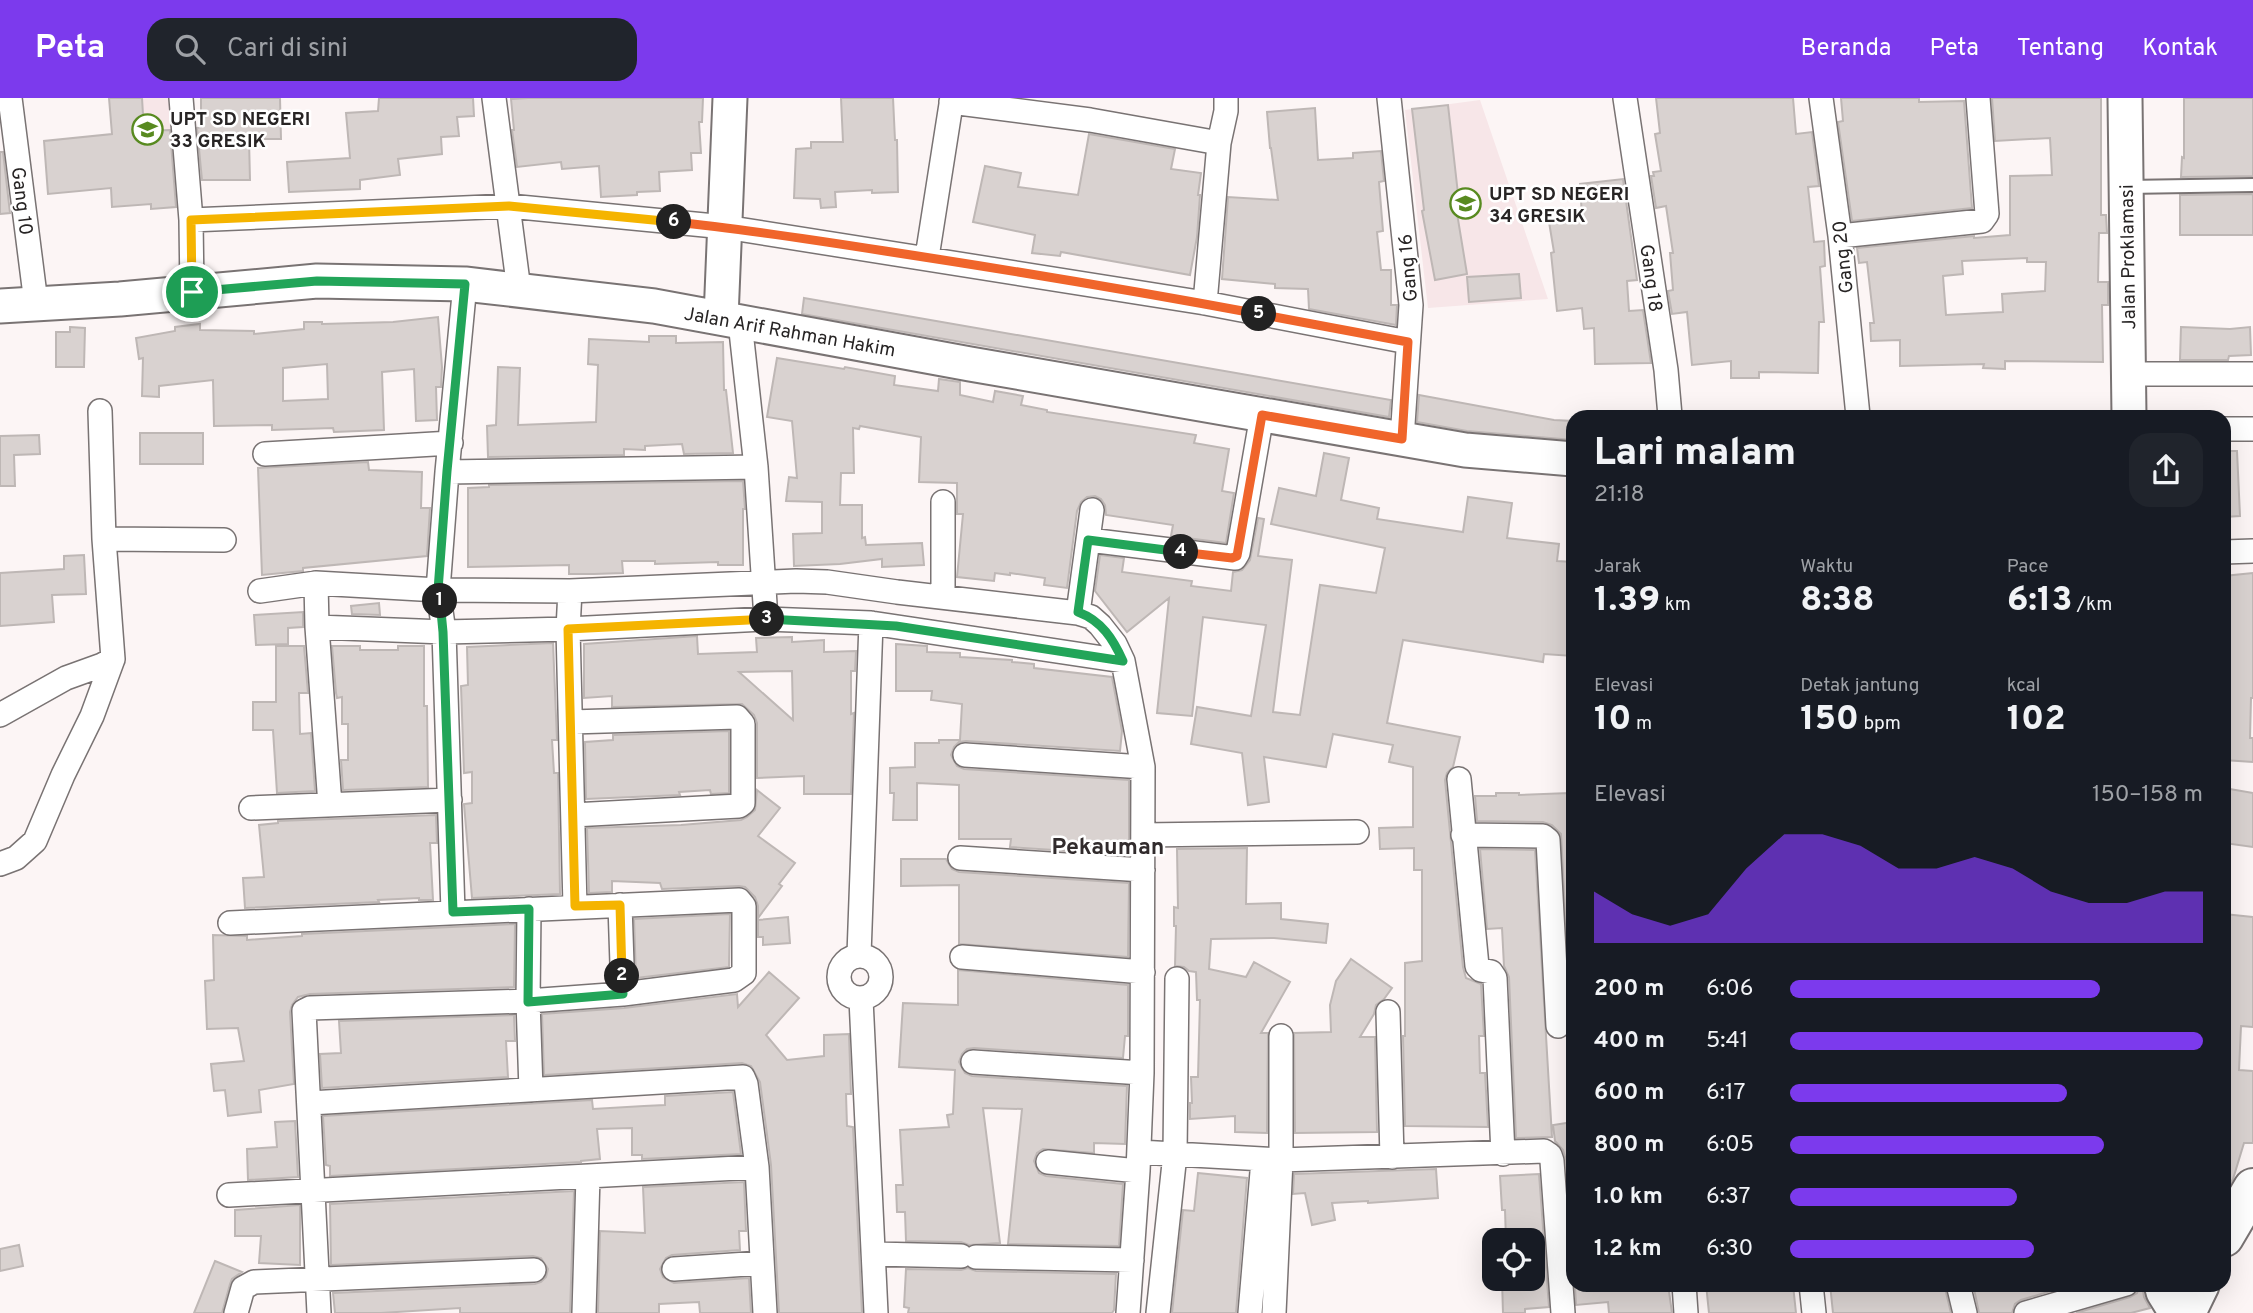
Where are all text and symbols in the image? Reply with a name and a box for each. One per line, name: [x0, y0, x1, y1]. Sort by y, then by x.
search box: [147, 18, 637, 81]
text: Peta: [35, 28, 105, 70]
icon: search: [171, 30, 209, 68]
text: Cari di sini: [227, 33, 348, 66]
text: Beranda: [1801, 34, 1892, 64]
text: Peta: [1930, 34, 1979, 64]
text: Tentang: [2017, 34, 2104, 64]
text: Kontak: [2142, 34, 2218, 64]
place label: UPT SD NEGERI 33 GRESIK: [170, 108, 310, 154]
school or university icon: UPT SD NEGERI 33 GRESIK: [130, 112, 164, 146]
street label: Gang 10: [5, 166, 37, 237]
place label: UPT SD NEGERI 34 GRESIK: [1489, 183, 1629, 229]
street label: Jalan Proklamasi: [2116, 184, 2142, 330]
school or university icon: UPT SD NEGERI 34 GRESIK: [1449, 187, 1483, 221]
pin: 6: [656, 204, 692, 240]
text: 6: [668, 209, 679, 233]
street label: Gang 20: [1828, 219, 1860, 294]
street label: Gang 16: [1394, 233, 1424, 303]
street label: Gang 18: [1633, 243, 1667, 314]
pin: [162, 262, 222, 322]
icon: arrive: [173, 273, 211, 311]
pin: 5: [1242, 296, 1276, 332]
text: 5: [1253, 301, 1264, 325]
street label: Jalan Arif Rahman Hakim: [682, 303, 897, 363]
text: Lari malam: [1594, 430, 1796, 479]
button: share: [2129, 433, 2203, 507]
text: 21:18: [1594, 481, 1644, 510]
pin: 4: [1164, 534, 1198, 570]
text: 4: [1174, 539, 1187, 563]
text: Jarak: [1594, 555, 1642, 579]
text: Waktu: [1800, 555, 1853, 579]
text: Pace: [2007, 555, 2048, 579]
text: 1.39: [1594, 579, 1660, 623]
text: 8:38: [1800, 579, 1874, 623]
text: 6:13: [2007, 579, 2072, 623]
pin: 1: [422, 584, 458, 618]
text: 1: [436, 588, 443, 612]
text: km: [1660, 593, 1691, 617]
text: /km: [2072, 593, 2112, 617]
pin: 3: [750, 602, 784, 636]
text: 3: [761, 606, 772, 630]
text: Elevasi: [1594, 674, 1653, 698]
text: Detak jantung: [1800, 674, 1919, 698]
text: kcal: [2007, 674, 2040, 698]
text: 10: [1594, 698, 1632, 742]
text: 150: [1800, 698, 1859, 742]
text: 102: [2007, 698, 2066, 742]
text: m: [1632, 712, 1652, 736]
text: bpm: [1859, 712, 1901, 736]
text: Elevasi: [1594, 781, 1666, 810]
text: 150–158 m: [2092, 781, 2203, 810]
district label: Pekauman: [1052, 834, 1164, 863]
pin: 2: [604, 958, 640, 994]
text: 2: [616, 963, 627, 987]
text: 200 m: [1594, 975, 1664, 1004]
text: 6:06: [1706, 975, 1753, 1004]
text: 400 m: [1594, 1027, 1665, 1056]
text: 5:41: [1706, 1027, 1748, 1056]
text: 600 m: [1594, 1079, 1664, 1108]
text: 6:17: [1706, 1079, 1745, 1108]
text: 800 m: [1594, 1131, 1664, 1160]
text: 6:05: [1706, 1131, 1754, 1160]
text: 1.0 km: [1594, 1183, 1663, 1212]
text: 6:37: [1706, 1183, 1751, 1212]
map controls: [1482, 1228, 1545, 1291]
button: locate: [1482, 1228, 1545, 1291]
text: 1.2 km: [1594, 1235, 1662, 1264]
text: 6:30: [1706, 1235, 1753, 1264]

